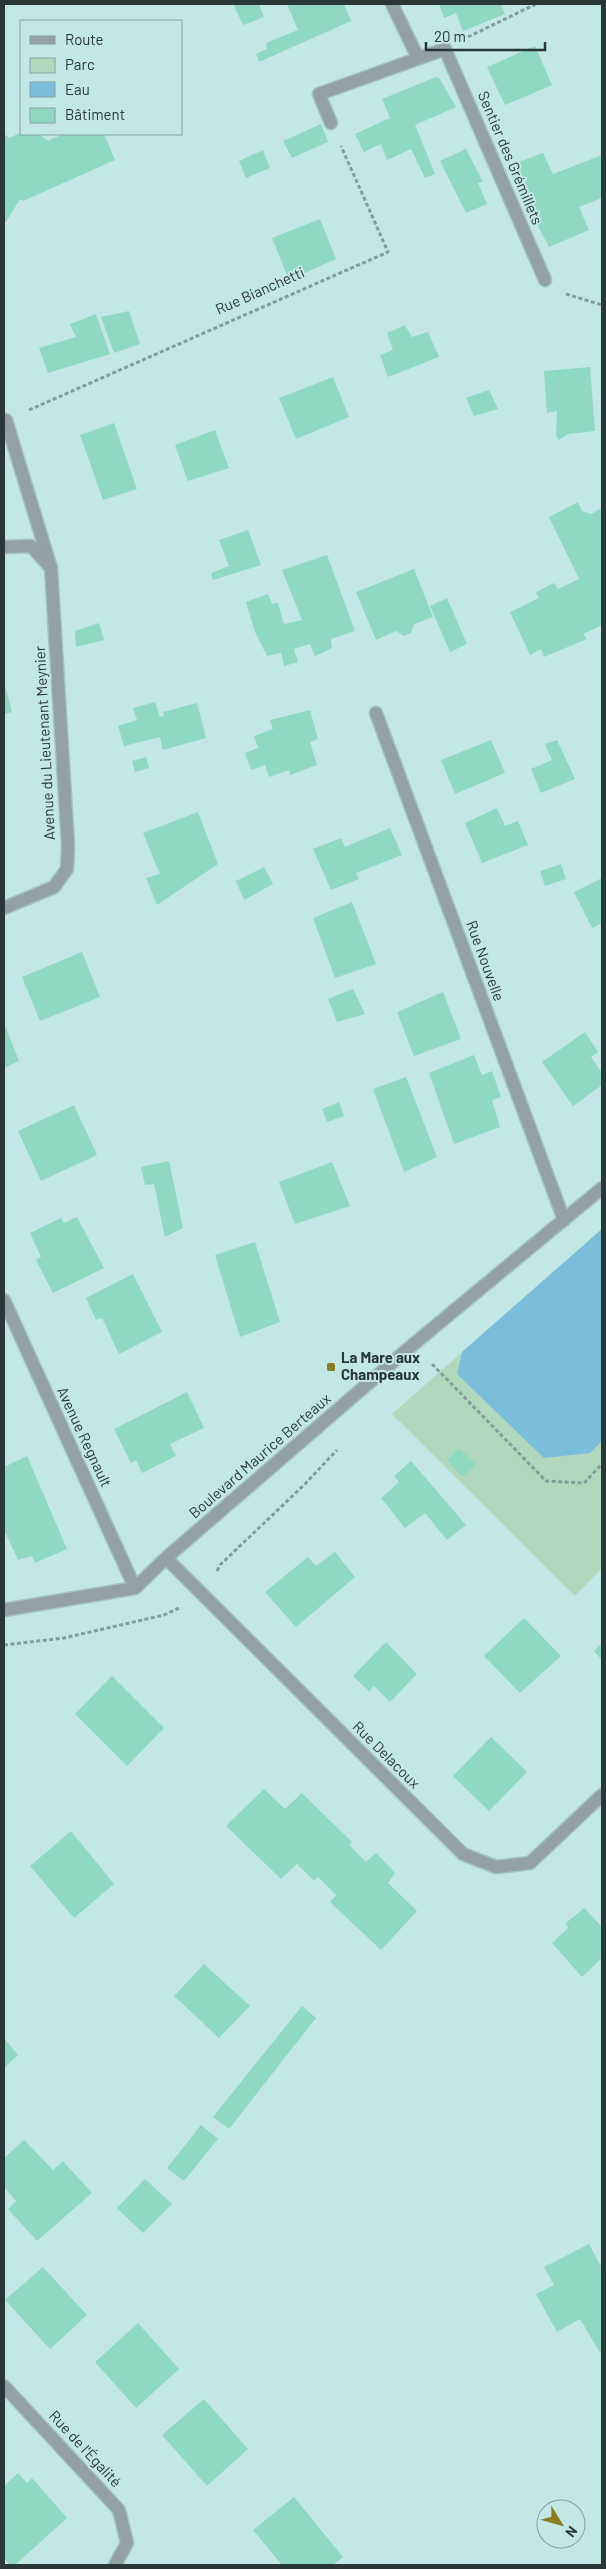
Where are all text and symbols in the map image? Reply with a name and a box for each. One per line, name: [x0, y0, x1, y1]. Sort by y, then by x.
legend: [20, 20, 182, 135]
scale bar: [426, 20, 545, 52]
text: 20 m: [434, 27, 466, 45]
text: Route: [65, 30, 104, 48]
text: Parc: [65, 55, 95, 73]
text: Eau: [65, 80, 90, 98]
street label: Sentier des Grémillets: [475, 88, 547, 227]
text: Bâtiment: [65, 105, 125, 123]
street label: Rue Bianchetti: [212, 262, 307, 318]
street label: Avenue du Lieutenant Meynier: [30, 645, 58, 841]
street label: Rue Nouvelle: [463, 918, 509, 1003]
place label: La Mare aux Champeaux: [341, 1348, 420, 1383]
marker: La Mare aux Champeaux: [325, 1361, 337, 1373]
street label: Avenue Regnault: [54, 1384, 116, 1490]
street label: Boulevard Maurice Berteaux: [185, 1389, 334, 1522]
street label: Rue Delacoux: [349, 1717, 424, 1792]
street label: Rue de l'Égalité: [46, 2406, 126, 2490]
north arrow: [536, 2499, 586, 2549]
text: N: [562, 2523, 581, 2541]

